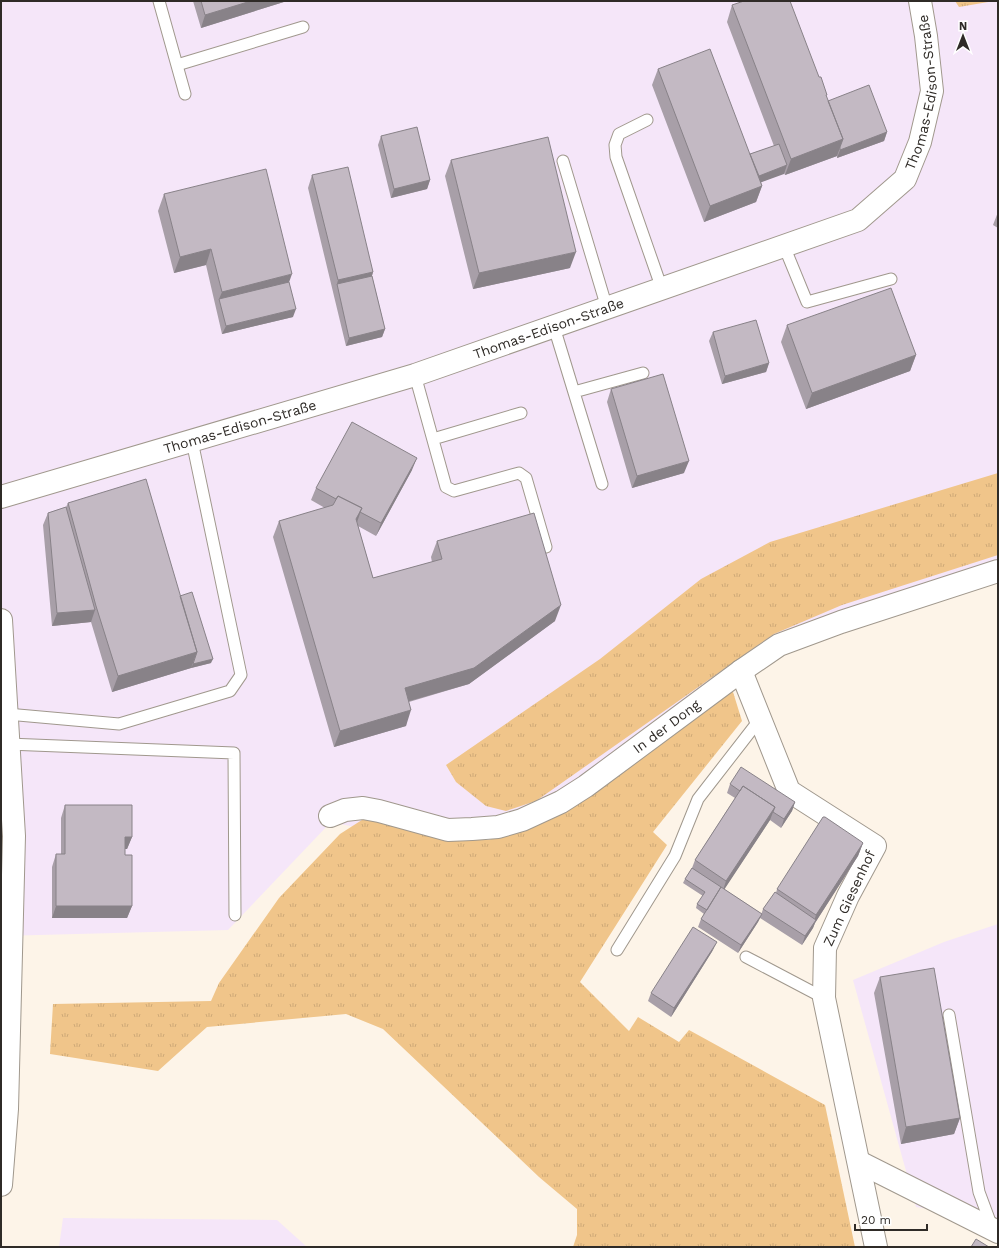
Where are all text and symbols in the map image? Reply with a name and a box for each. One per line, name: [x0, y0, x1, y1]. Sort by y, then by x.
street label: Thomas-Edison-Straße: [901, 14, 940, 172]
north arrow: [943, 16, 983, 56]
text: N: [959, 20, 967, 33]
street label: Thomas-Edison-Straße: [471, 295, 626, 362]
street label: Thomas-Edison-Straße: [162, 397, 318, 457]
street label: In der Dong: [630, 696, 703, 756]
street label: Zum Giesenhof: [820, 847, 878, 948]
scale bar: [855, 1206, 927, 1232]
text: 20 m: [861, 1213, 891, 1227]

